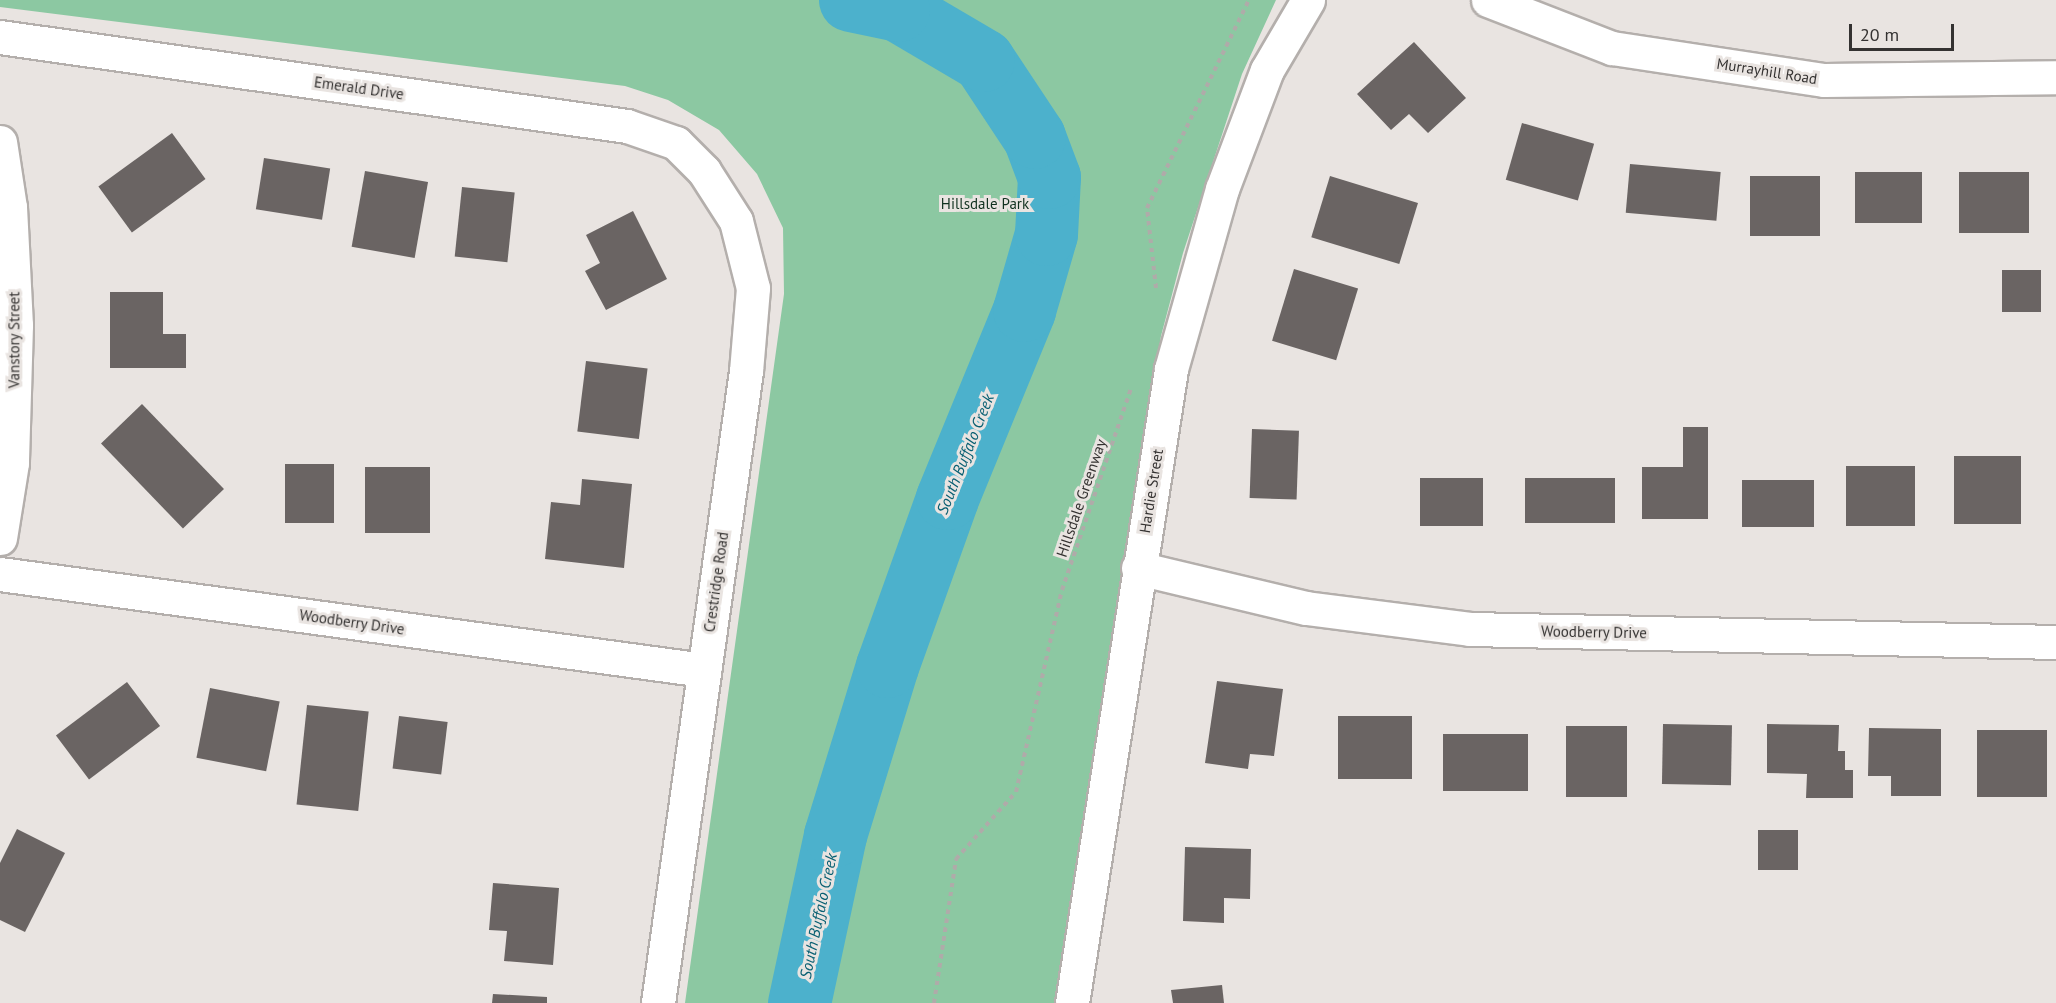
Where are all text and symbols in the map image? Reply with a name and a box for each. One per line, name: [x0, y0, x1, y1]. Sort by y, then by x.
scale bar: [1852, 12, 1957, 50]
text: 20 m: [1860, 23, 1899, 46]
street label: Murrayhill Road: [1716, 54, 1818, 88]
street label: Emerald Drive: [313, 73, 405, 103]
park label: Hillsdale Park: [941, 195, 1029, 213]
street label: Vanstory Street: [5, 291, 23, 389]
water label: South Buffalo Creek: [932, 391, 998, 517]
street label: Hillsdale Greenway: [1052, 437, 1110, 559]
street label: Hardie Street: [1135, 448, 1167, 534]
street label: Crestridge Road: [700, 531, 732, 633]
street label: Woodberry Drive: [298, 606, 406, 638]
street label: Woodberry Drive: [1541, 622, 1647, 642]
water label: South Buffalo Creek: [795, 852, 841, 980]

